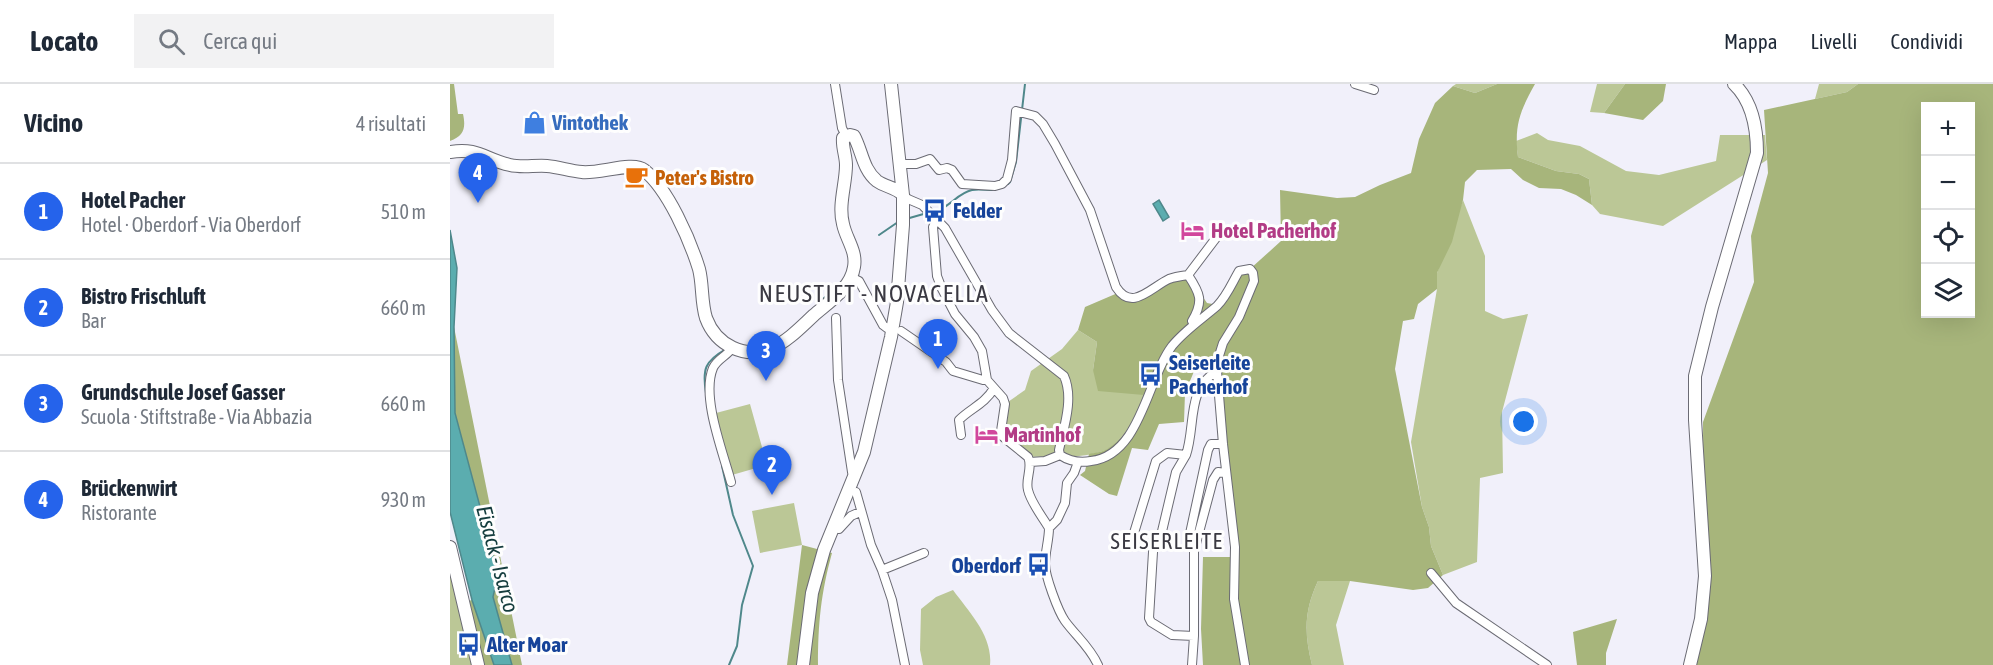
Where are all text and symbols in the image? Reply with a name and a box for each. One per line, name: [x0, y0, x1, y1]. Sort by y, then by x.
search box: [134, 14, 554, 68]
text: Locato: [30, 25, 98, 57]
icon: search: [155, 25, 188, 58]
text: Cerca qui: [203, 28, 277, 54]
text: Mappa: [1724, 29, 1778, 53]
text: Livelli: [1811, 29, 1857, 53]
text: Condividi: [1890, 29, 1963, 53]
map controls: [1921, 102, 1975, 318]
button: +: [1921, 102, 1975, 156]
text: Vicino: [24, 108, 83, 138]
shop icon: Vintothek: [521, 109, 547, 135]
place label: Vintothek: [551, 110, 629, 134]
text: 4 risultati: [356, 112, 426, 135]
pin: 4: [459, 154, 498, 203]
button: −: [1921, 156, 1975, 210]
cafe icon: Peter's Bistro: [624, 164, 650, 190]
place label: Peter's Bistro: [655, 165, 754, 189]
text: Hotel Pacher: [81, 187, 185, 213]
bus stop icon: Felder: [922, 197, 948, 223]
place label: Felder: [953, 198, 1002, 222]
text: 1: [39, 200, 48, 223]
text: 510 m: [381, 200, 426, 223]
button: locate: [1921, 210, 1975, 264]
text: Hotel · Oberdorf - Via Oberdorf: [81, 213, 301, 236]
hotel icon: Hotel Pacherhof: [1180, 217, 1206, 243]
place label: Hotel Pacherhof: [1211, 218, 1336, 242]
button: layers: [1921, 264, 1975, 318]
district label: NEUSTIFT - NOVACELLA: [759, 280, 989, 307]
text: Bistro Frischluft: [81, 283, 206, 309]
text: 2: [39, 296, 48, 319]
text: 660 m: [381, 296, 426, 319]
text: Bar: [81, 309, 106, 332]
pin: 1: [918, 320, 958, 369]
pin: 3: [746, 332, 786, 381]
place label: Seiserleite Pacherhof: [1169, 350, 1250, 398]
bus stop icon: Seiserleite Pacherhof: [1138, 361, 1164, 387]
text: Grundschule Josef Gasser: [81, 379, 285, 405]
text: 3: [39, 392, 48, 415]
text: 660 m: [381, 392, 426, 415]
text: Scuola · Stiftstraße - Via Abbazia: [81, 405, 312, 428]
your location: [1509, 407, 1538, 436]
hotel icon: Martinhof: [973, 421, 999, 447]
place label: Martinhof: [1004, 422, 1081, 446]
pin: 2: [752, 446, 792, 495]
text: Brückenwirt: [81, 475, 177, 501]
text: 4: [39, 488, 48, 511]
text: 930 m: [381, 488, 426, 511]
text: Ristorante: [81, 501, 157, 524]
water label: Eisack - Isarco: [471, 503, 525, 615]
district label: SEISERLEITE: [1111, 528, 1223, 554]
bus stop icon: Oberdorf: [1026, 552, 1052, 578]
place label: Oberdorf: [951, 553, 1021, 577]
bus stop icon: Alter Moar: [456, 631, 482, 657]
place label: Alter Moar: [486, 632, 568, 656]

